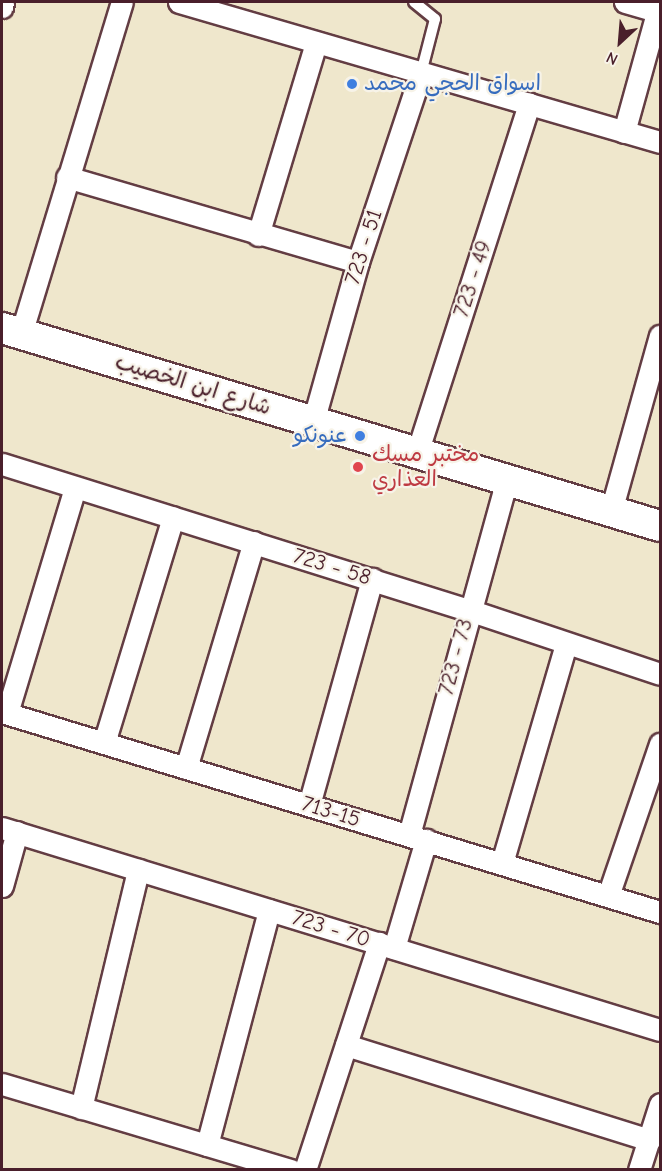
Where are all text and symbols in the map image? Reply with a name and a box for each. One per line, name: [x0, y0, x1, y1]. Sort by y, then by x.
north arrow: [590, 12, 650, 72]
text: N: [603, 48, 621, 69]
place label: اسواق الحجي محمد: [364, 71, 541, 97]
marker: اسواق الحجي محمد: [345, 77, 359, 91]
street label: 723 - 51: [340, 206, 388, 288]
street label: 723 - 49: [448, 237, 498, 321]
street label: شارع ابن الخصيب: [112, 349, 274, 421]
place label: عنونكو: [294, 423, 348, 449]
marker: عنونكو: [353, 429, 367, 443]
place label: مختبر مسك العذاري: [372, 441, 479, 493]
marker: مختبر مسك العذاري: [349, 458, 367, 476]
street label: 723 - 58: [290, 543, 374, 591]
street label: 723 - 73: [433, 616, 479, 698]
street label: 713-15: [299, 791, 363, 833]
street label: 723 - 70: [289, 905, 373, 953]

